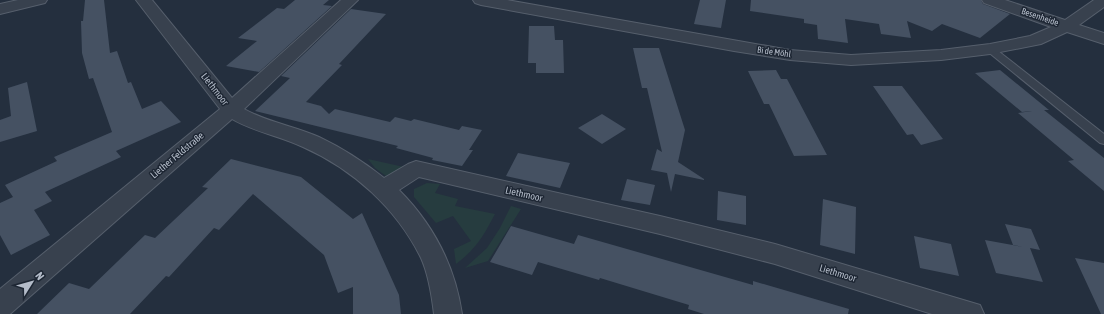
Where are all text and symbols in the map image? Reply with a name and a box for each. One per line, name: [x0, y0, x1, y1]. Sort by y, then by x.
street label: Besenheide: [1020, 6, 1060, 28]
street label: Bi de Möhl: [756, 45, 792, 59]
street label: Liethmoor: [199, 71, 232, 108]
street label: Liether Feldstraße: [148, 129, 206, 180]
street label: Liethmoor: [504, 184, 545, 204]
north arrow: [12, 262, 52, 302]
street label: Liethmoor: [818, 262, 859, 284]
text: N: [33, 270, 47, 282]

